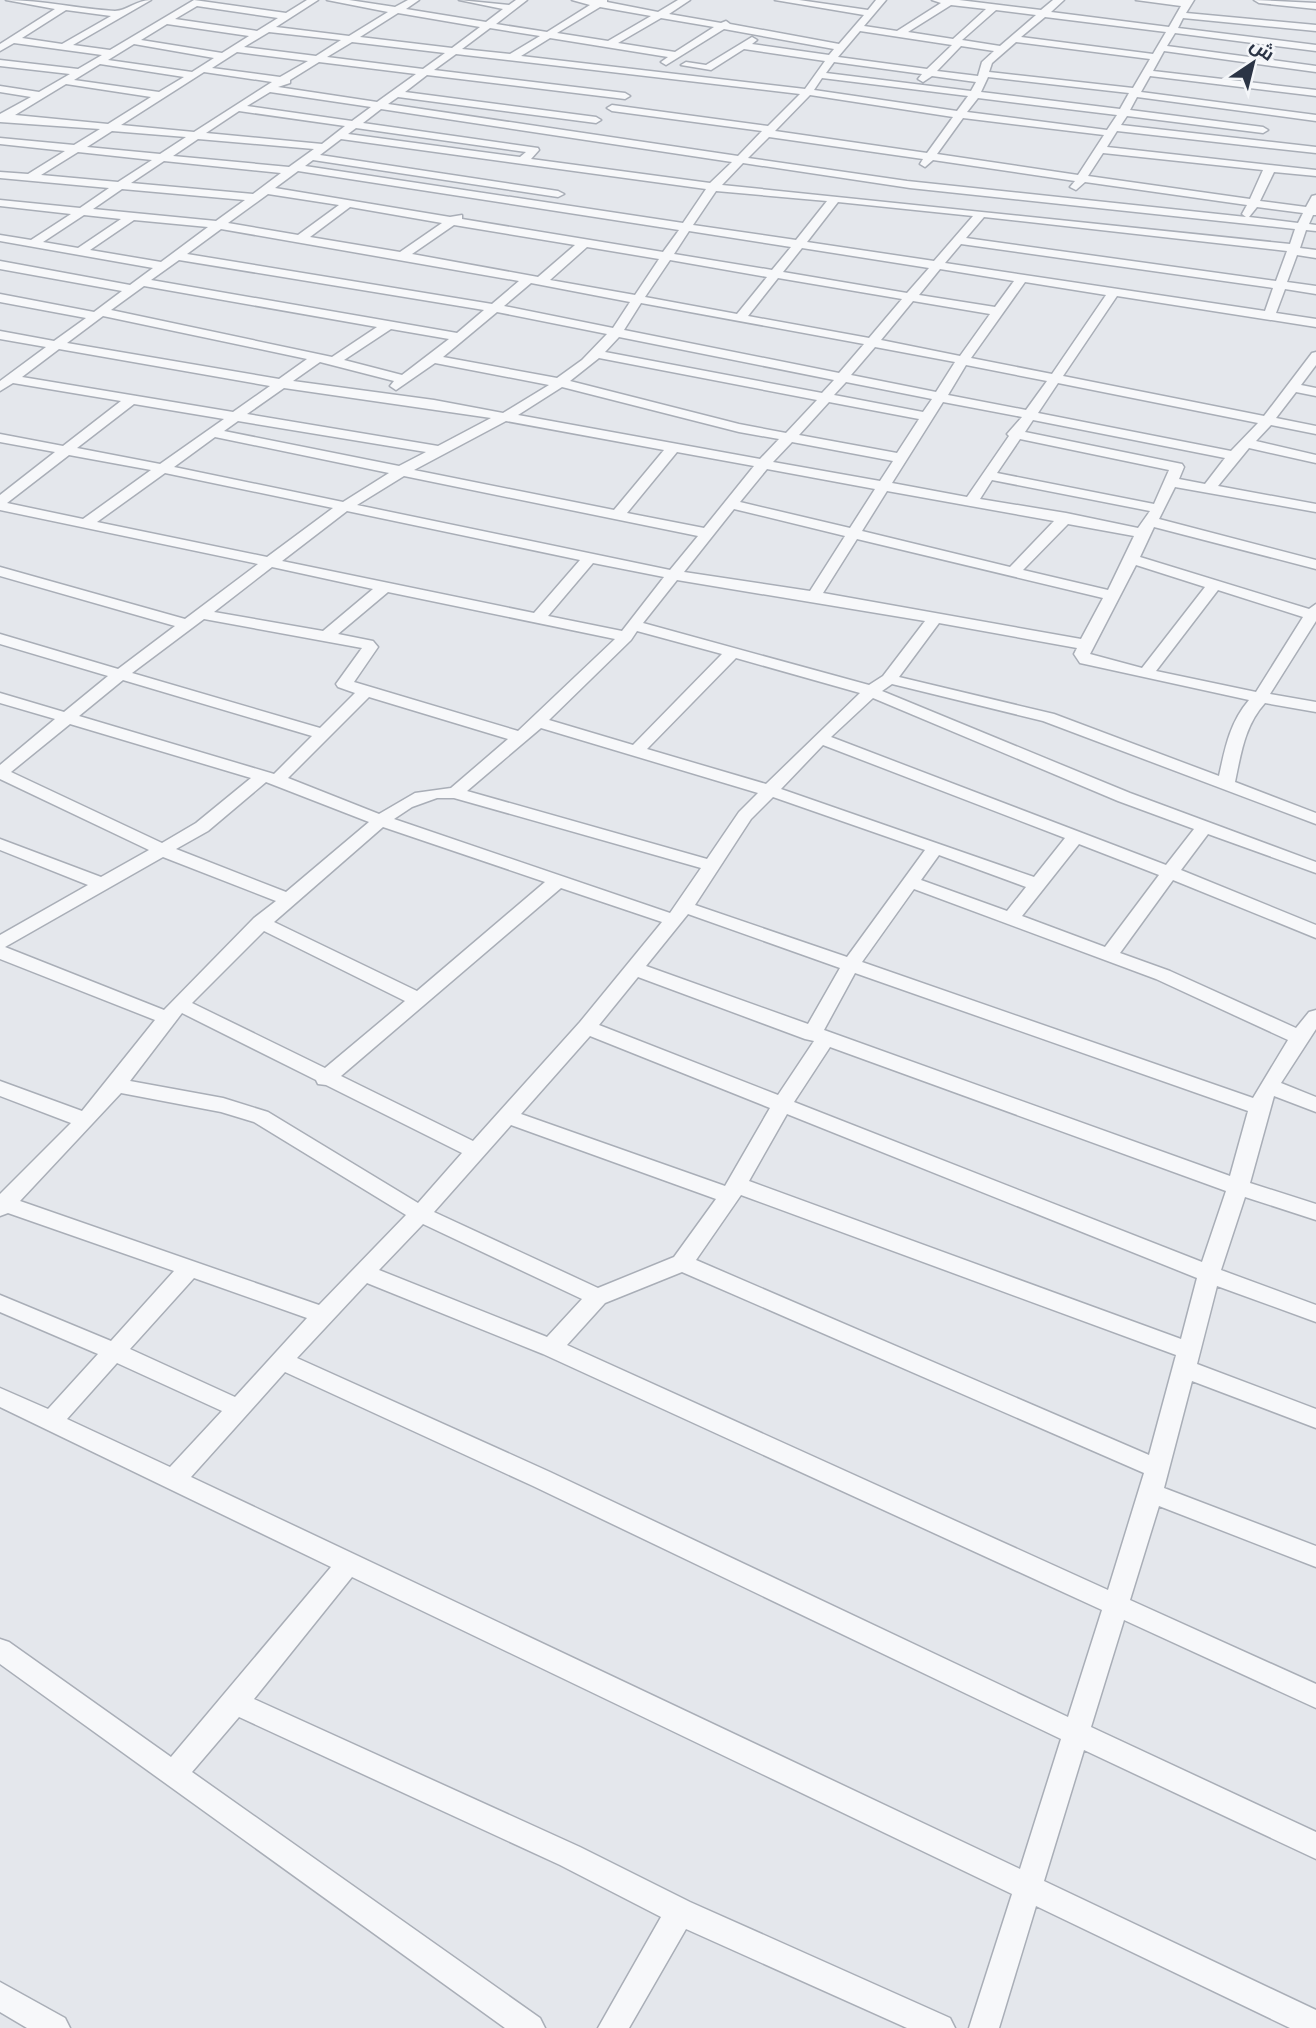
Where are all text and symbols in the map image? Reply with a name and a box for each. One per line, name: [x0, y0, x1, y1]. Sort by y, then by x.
north arrow: [1218, 28, 1288, 98]
text: ش: [1246, 34, 1278, 66]

